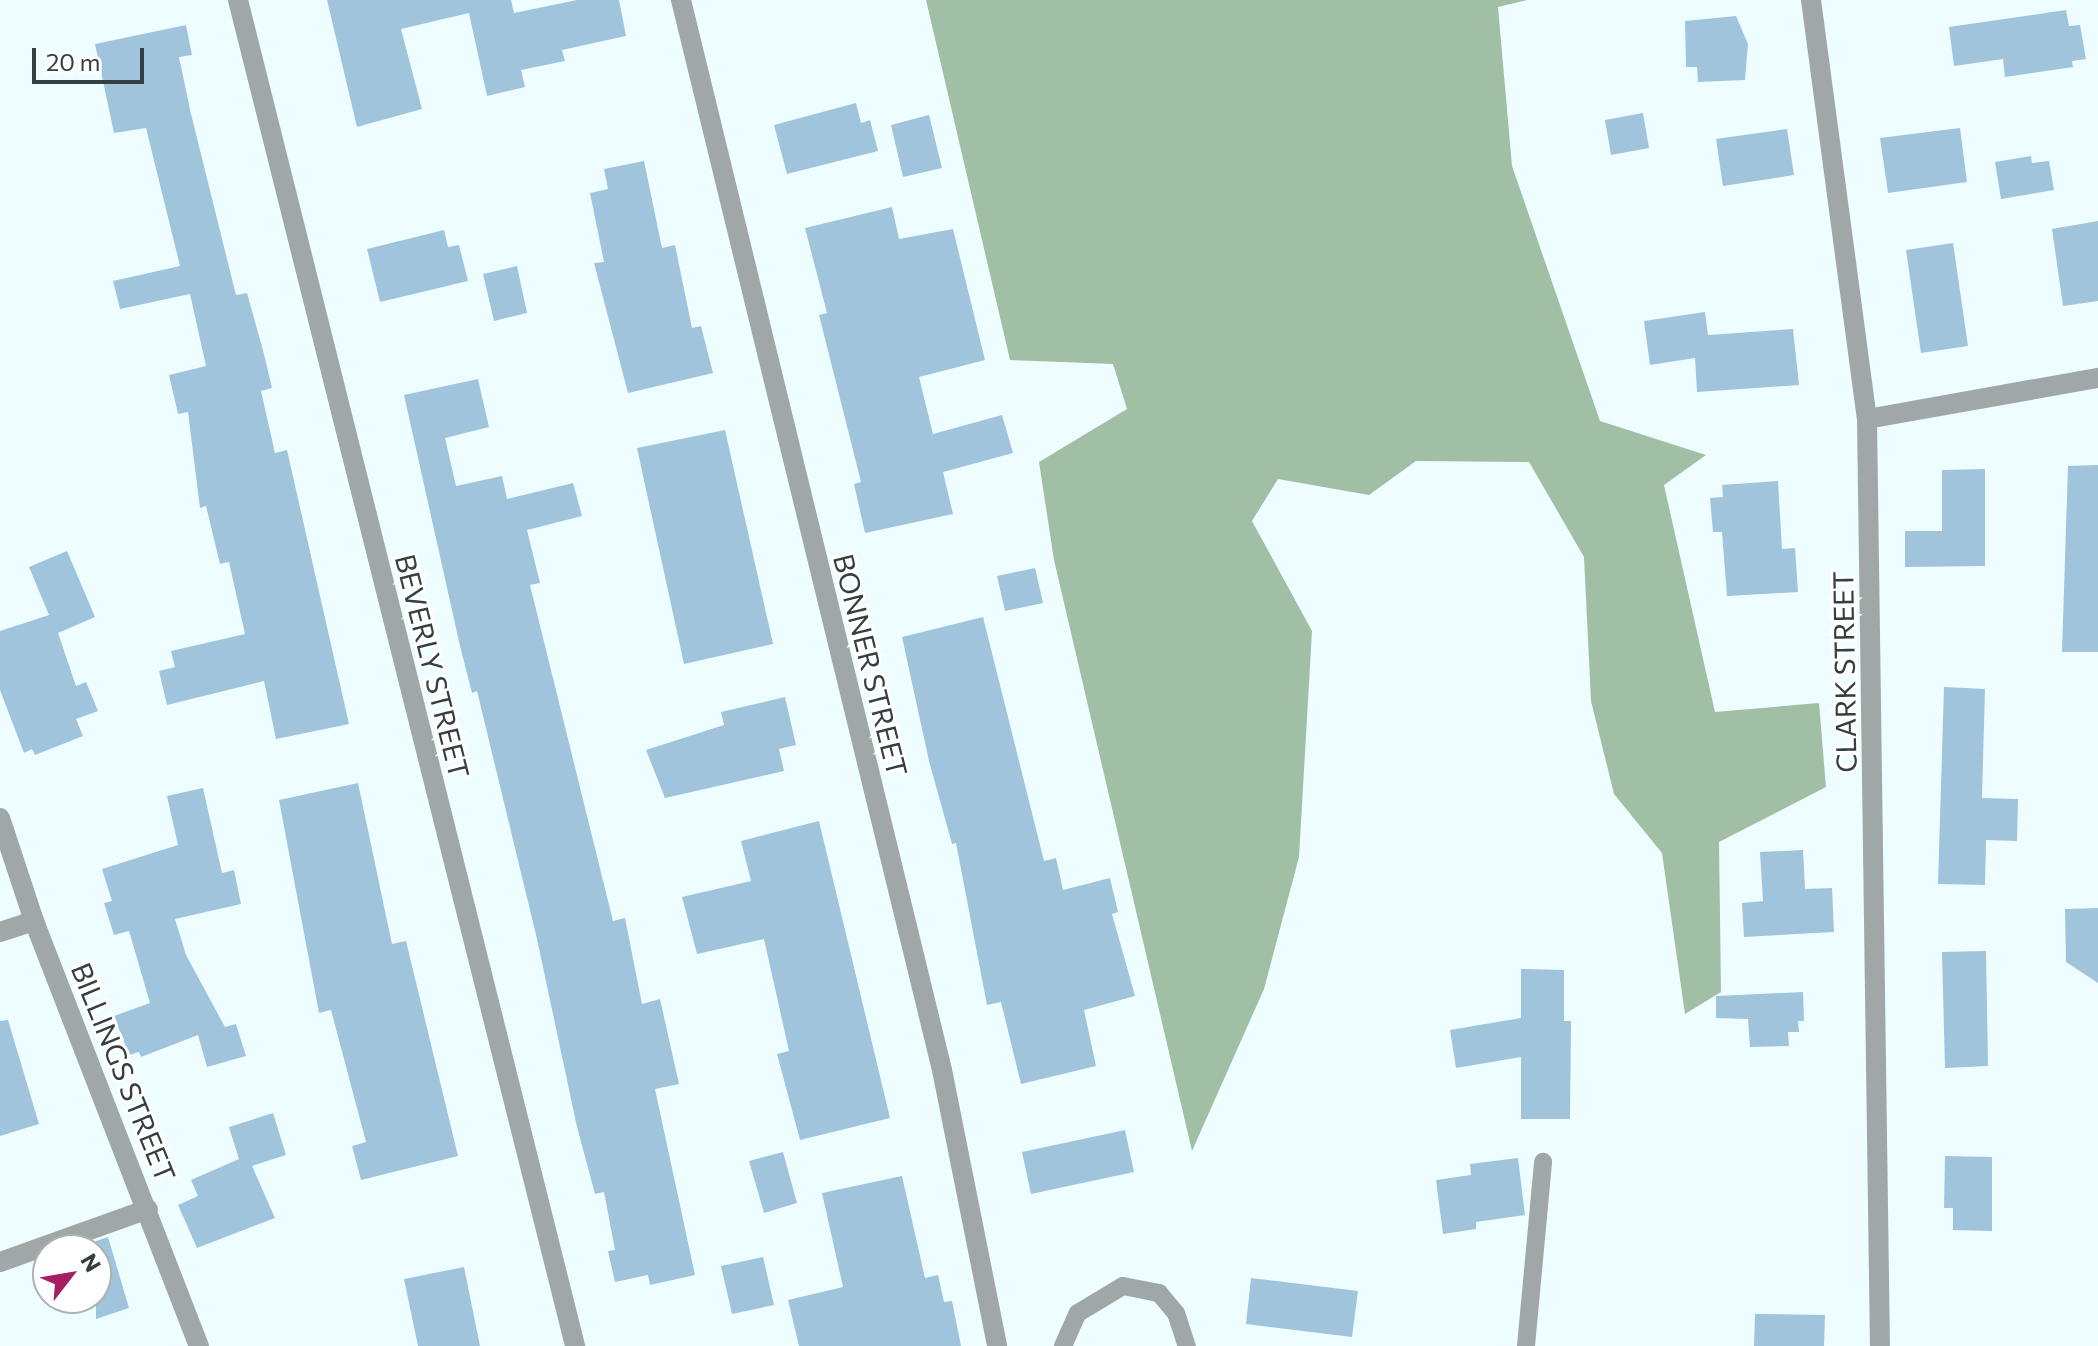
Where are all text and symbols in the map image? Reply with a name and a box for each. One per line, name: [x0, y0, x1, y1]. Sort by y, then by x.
scale bar: [36, 32, 148, 82]
text: 20 m: [46, 47, 100, 76]
street label: BEVERLY STREET: [389, 550, 477, 782]
street label: BONNER STREET: [827, 550, 915, 780]
street label: CLARK STREET: [1825, 571, 1863, 773]
street label: BILLINGS STREET: [65, 958, 183, 1186]
north arrow: [32, 1234, 112, 1314]
text: N: [75, 1248, 107, 1276]

